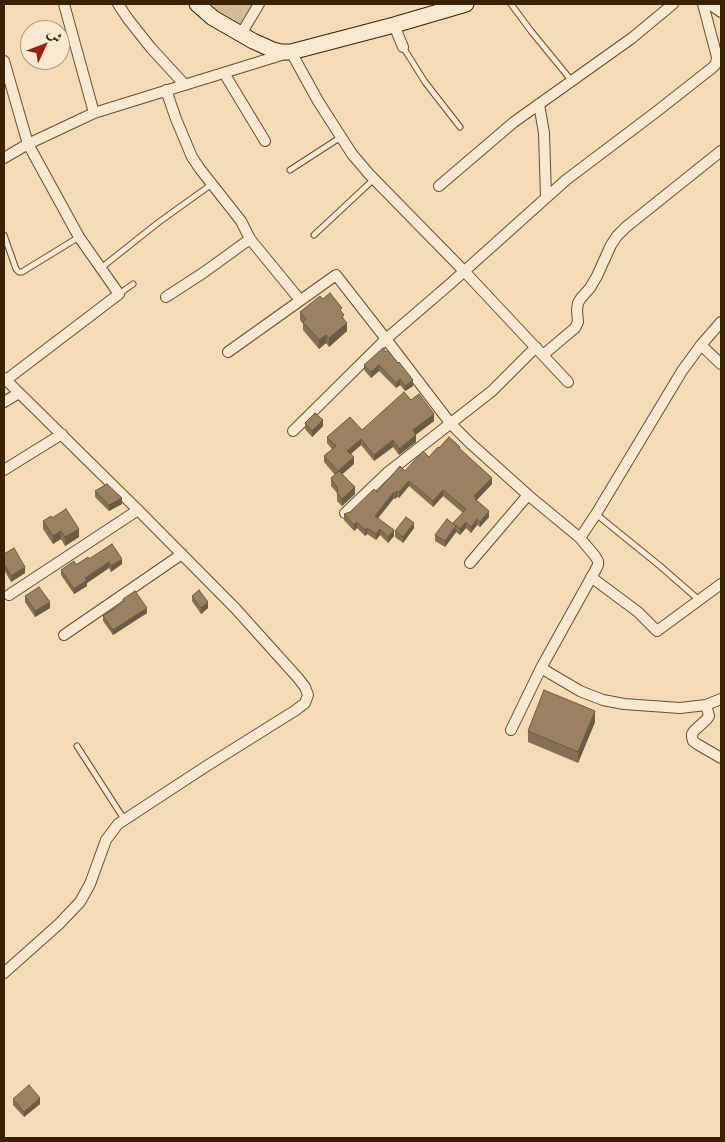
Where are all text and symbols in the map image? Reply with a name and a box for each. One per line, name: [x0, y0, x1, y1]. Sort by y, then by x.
north arrow: [20, 20, 70, 70]
text: ش: [43, 24, 67, 47]

